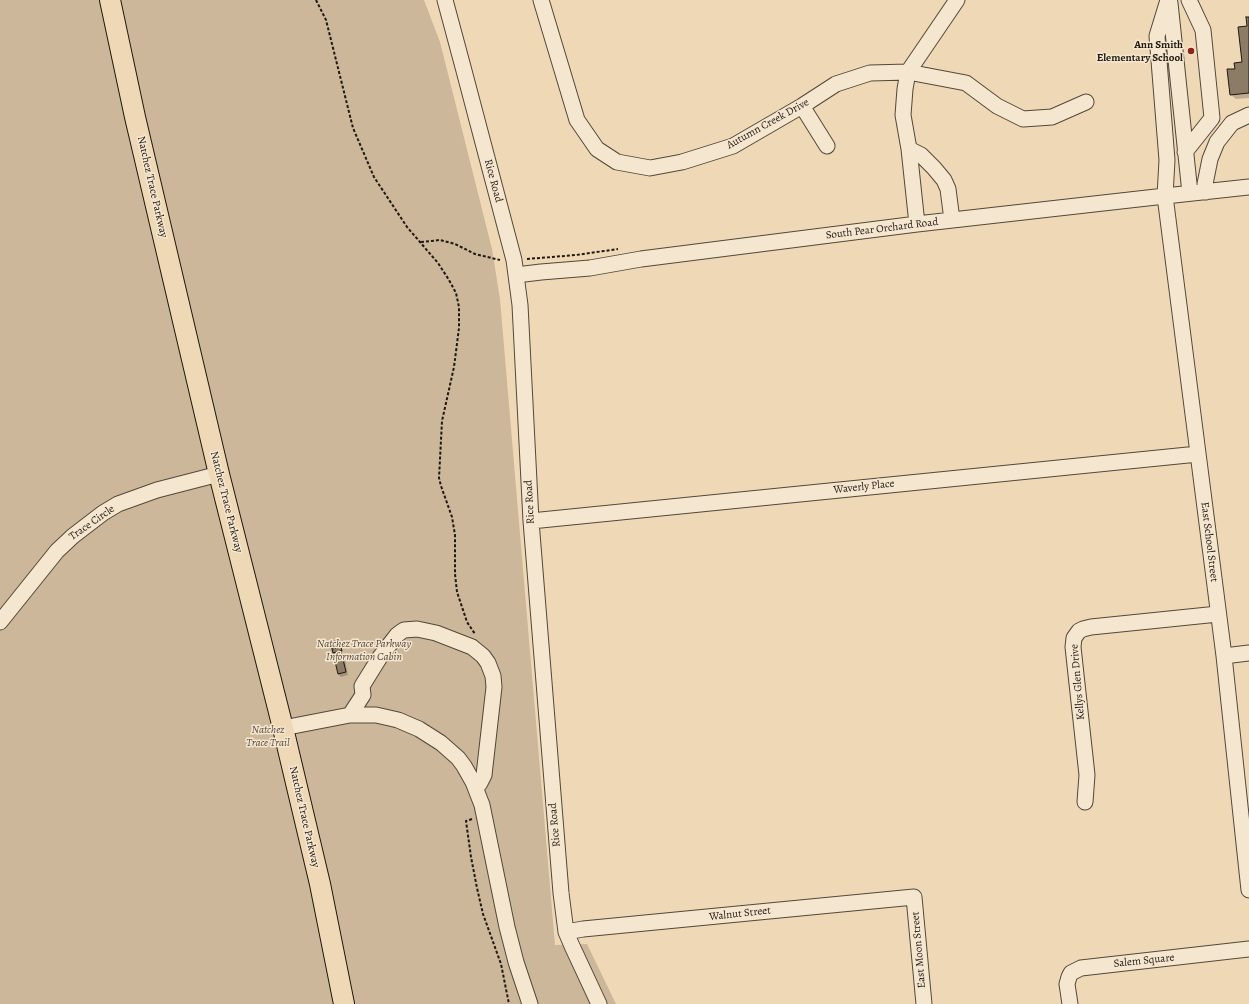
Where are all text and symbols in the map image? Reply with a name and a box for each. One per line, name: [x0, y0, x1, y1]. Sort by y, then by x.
place label: Ann Smith Elementary School: [1097, 38, 1183, 64]
marker: Ann Smith Elementary School: [1186, 46, 1196, 56]
street label: Autumn Creek Drive: [725, 96, 811, 152]
street label: Natchez Trace Parkway: [134, 135, 170, 239]
street label: Rice Road: [481, 158, 505, 204]
street label: South Pear Orchard Road: [825, 216, 939, 242]
street label: Natchez Trace Parkway: [207, 450, 245, 554]
street label: Waverly Place: [833, 477, 895, 497]
street label: Rice Road: [522, 480, 538, 524]
street label: East School Street: [1198, 501, 1220, 583]
street label: Trace Circle: [67, 502, 117, 544]
park label: Natchez Trace Parkway Information Cabin: [317, 637, 411, 663]
street label: Kellys Glen Drive: [1068, 644, 1088, 720]
park label: Natchez Trace Trail: [246, 723, 290, 749]
street label: Natchez Trace Parkway: [286, 765, 322, 869]
street label: Rice Road: [546, 802, 564, 848]
street label: Walnut Street: [708, 904, 772, 924]
street label: East Moon Street: [909, 911, 929, 989]
street label: Salem Square: [1113, 951, 1175, 971]

